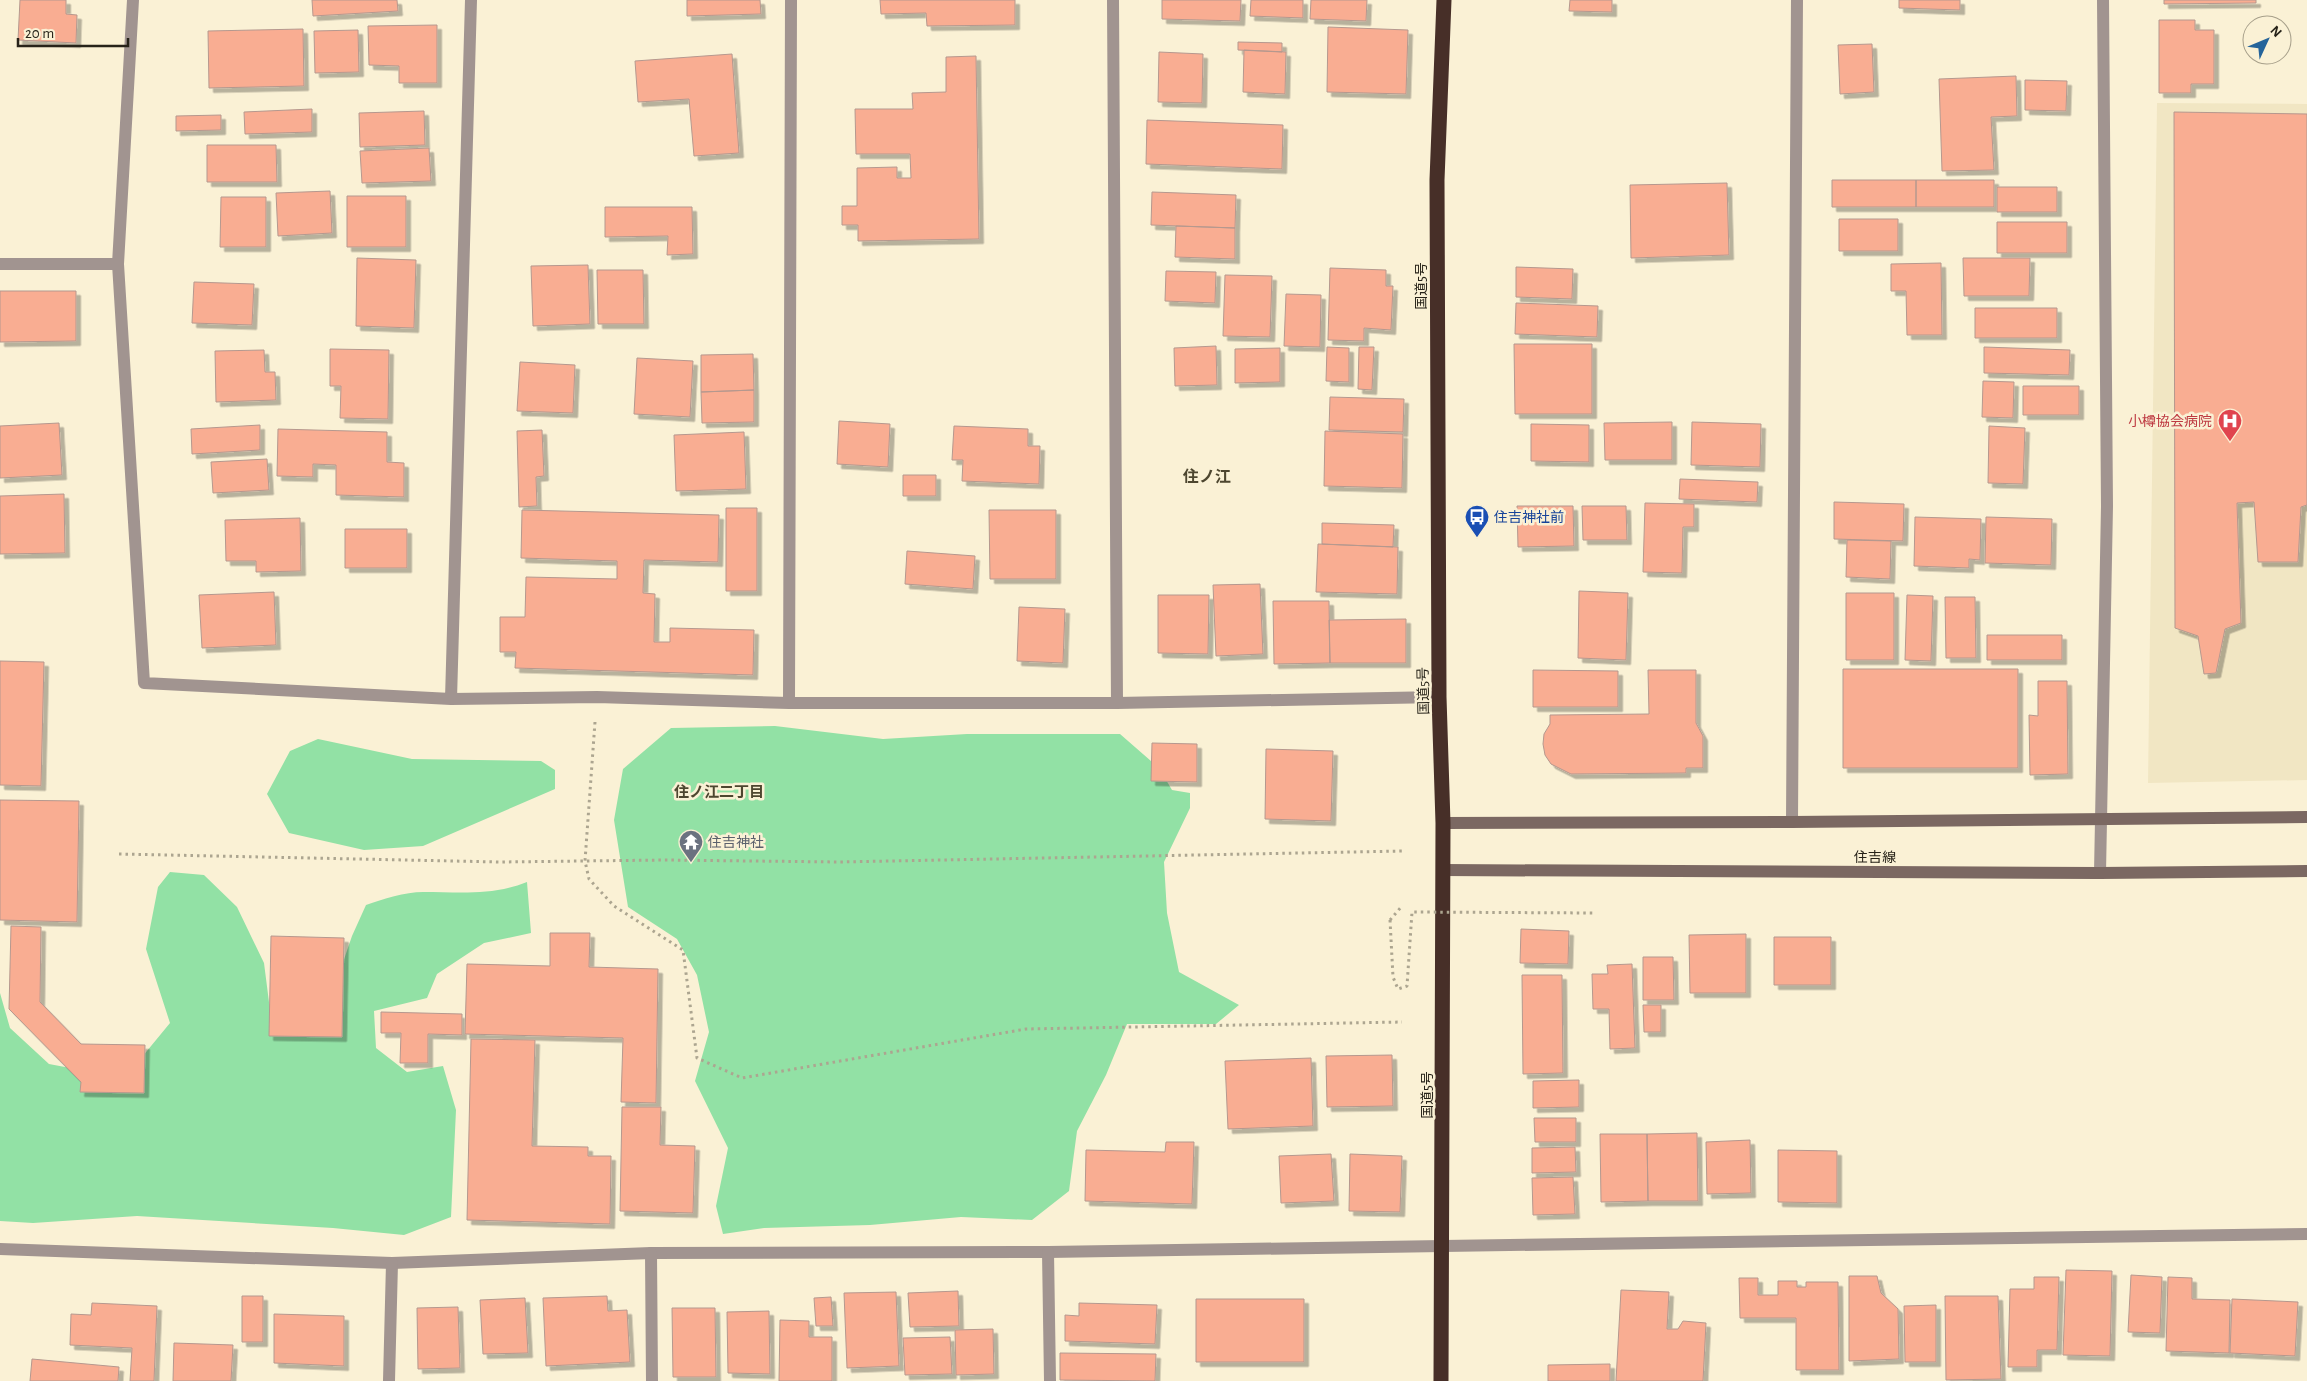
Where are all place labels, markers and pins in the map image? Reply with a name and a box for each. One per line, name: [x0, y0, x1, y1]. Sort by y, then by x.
hospital icon: 小樽協会病院: [2217, 408, 2243, 442]
place label: 小樽協会病院: [2128, 413, 2212, 429]
bus stop icon: 住吉神社前: [1464, 504, 1490, 538]
place label: 住吉神社前: [1494, 509, 1564, 525]
temple icon: 住吉神社: [678, 829, 704, 863]
place label: 住吉神社: [708, 835, 764, 850]

